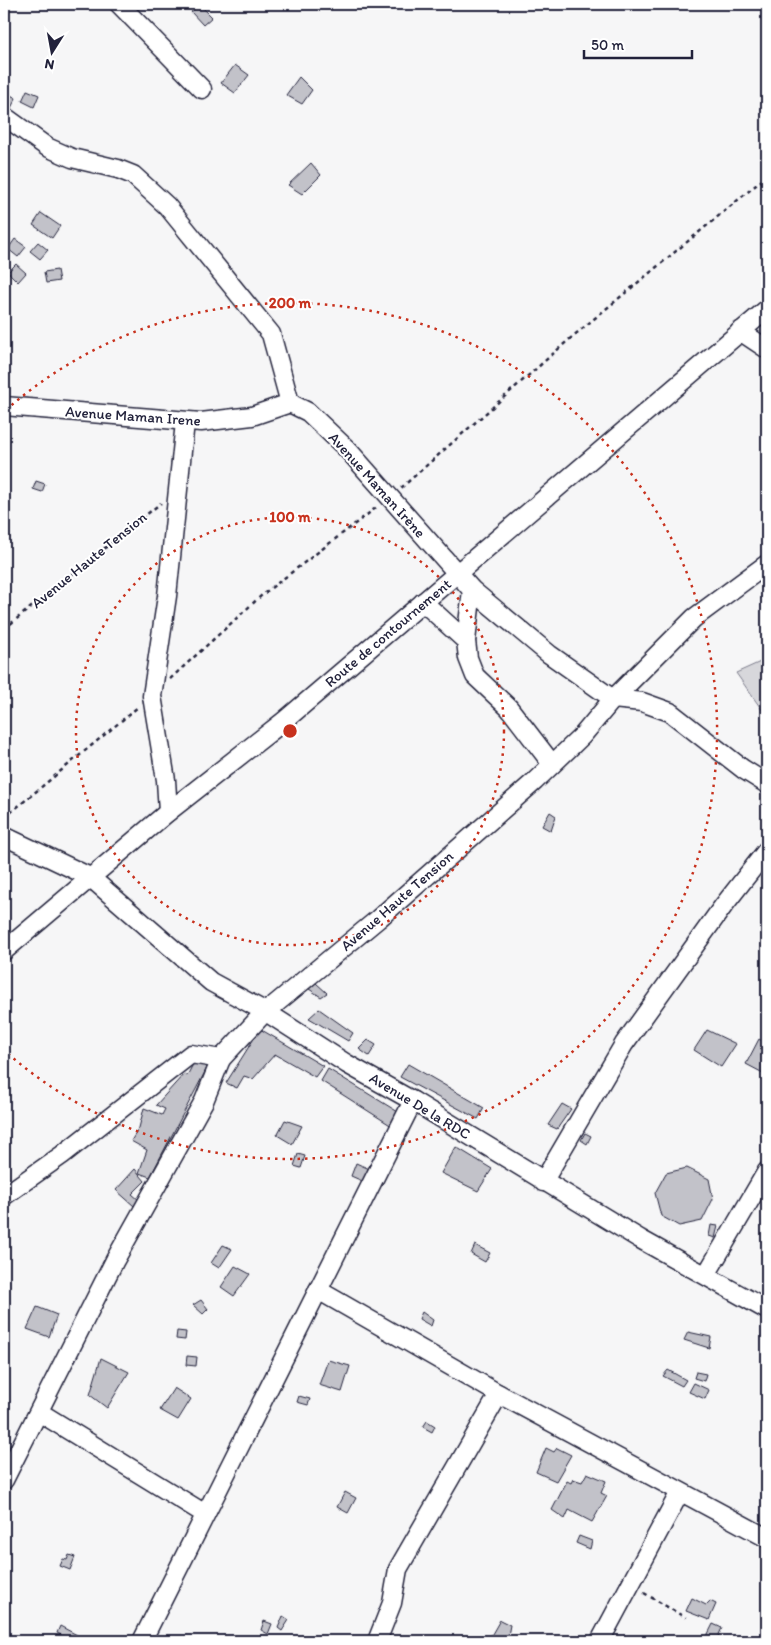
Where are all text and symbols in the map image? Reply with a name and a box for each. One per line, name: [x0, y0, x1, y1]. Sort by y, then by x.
north arrow: [28, 28, 78, 78]
scale bar: [584, 28, 691, 60]
text: 50 m: [591, 36, 624, 54]
text: N: [43, 55, 56, 74]
text: 200 m: [269, 294, 312, 312]
street label: Avenue Maman Irene: [65, 402, 201, 430]
street label: Avenue Maman Irène: [325, 429, 429, 541]
street label: Avenue Haute Tension: [28, 508, 151, 612]
text: 100 m: [269, 508, 311, 526]
street label: Route de contournement: [321, 575, 455, 691]
centre of rings: [281, 722, 299, 740]
street label: Avenue Haute Tension: [337, 847, 457, 955]
street label: Avenue De la RDC: [366, 1069, 474, 1143]

